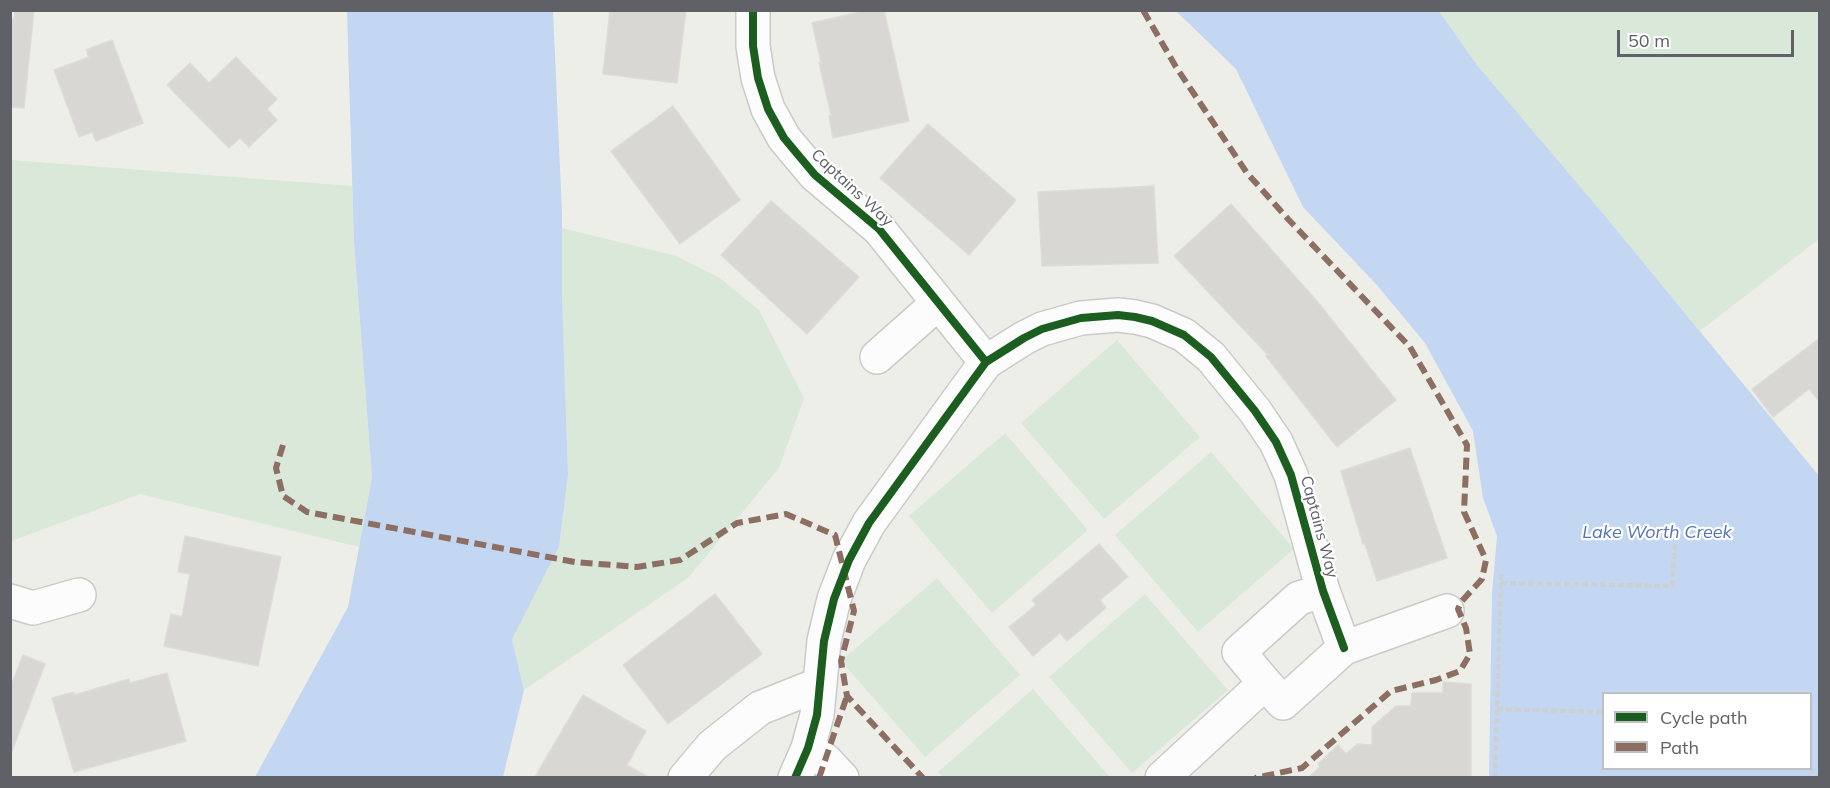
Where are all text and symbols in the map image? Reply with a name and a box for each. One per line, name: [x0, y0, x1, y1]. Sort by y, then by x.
scale bar: [1620, 18, 1797, 56]
text: 50 m: [1628, 29, 1670, 52]
street label: Captains Way: [807, 145, 897, 231]
street label: Captains Way: [1296, 474, 1342, 580]
water label: Lake Worth Creek: [1582, 522, 1732, 544]
legend: [1602, 692, 1812, 770]
text: Cycle path: [1660, 706, 1747, 729]
text: Path: [1660, 736, 1699, 759]

